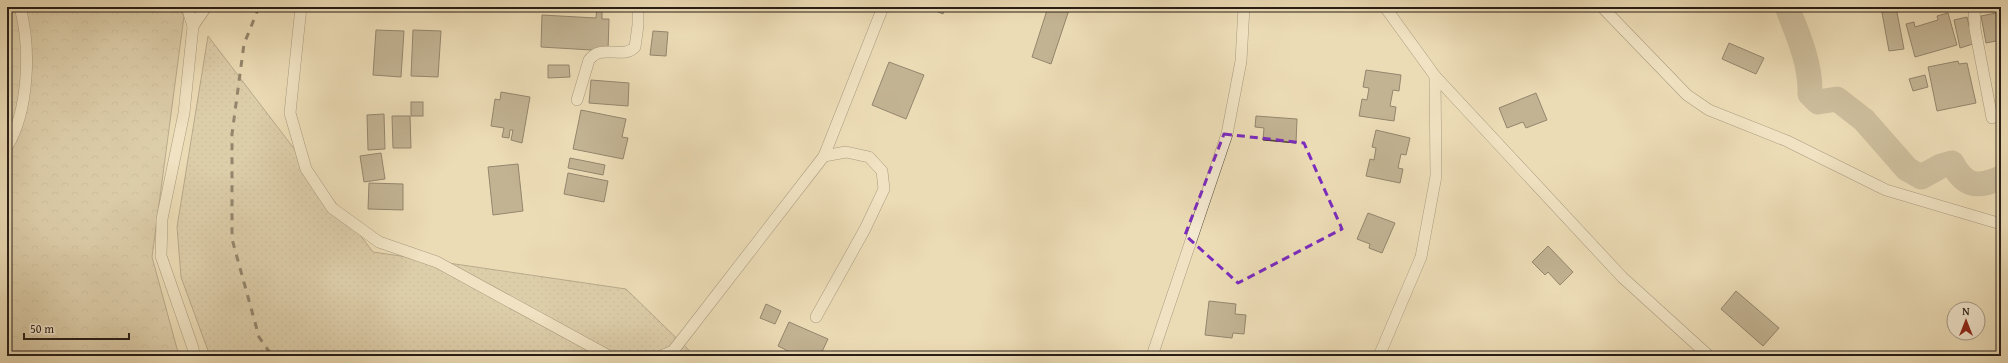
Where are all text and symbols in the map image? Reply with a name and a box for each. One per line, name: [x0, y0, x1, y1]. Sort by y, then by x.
north arrow: [1946, 301, 1986, 341]
text: N: [1962, 303, 1970, 319]
scale bar: [24, 315, 129, 341]
text: 50 m: [30, 320, 54, 337]

